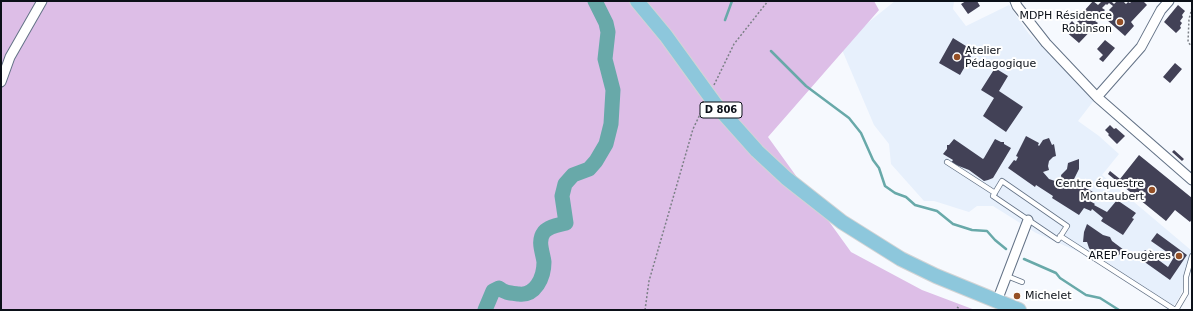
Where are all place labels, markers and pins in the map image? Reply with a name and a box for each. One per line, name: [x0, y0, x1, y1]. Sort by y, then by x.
place label: MDPH Résidence Robinson: [1019, 9, 1112, 35]
marker: MDPH Résidence Robinson: [1115, 17, 1125, 27]
place label: Atelier Pédagogique: [965, 44, 1036, 70]
marker: Atelier Pédagogique: [952, 52, 962, 62]
place label: Centre équestre Montaubert: [1055, 177, 1144, 203]
marker: Centre équestre Montaubert: [1147, 185, 1157, 195]
place label: AREP Fougères: [1089, 249, 1171, 263]
marker: AREP Fougères: [1174, 251, 1184, 261]
place label: Michelet: [1025, 289, 1071, 303]
marker: Michelet: [1012, 291, 1022, 301]

